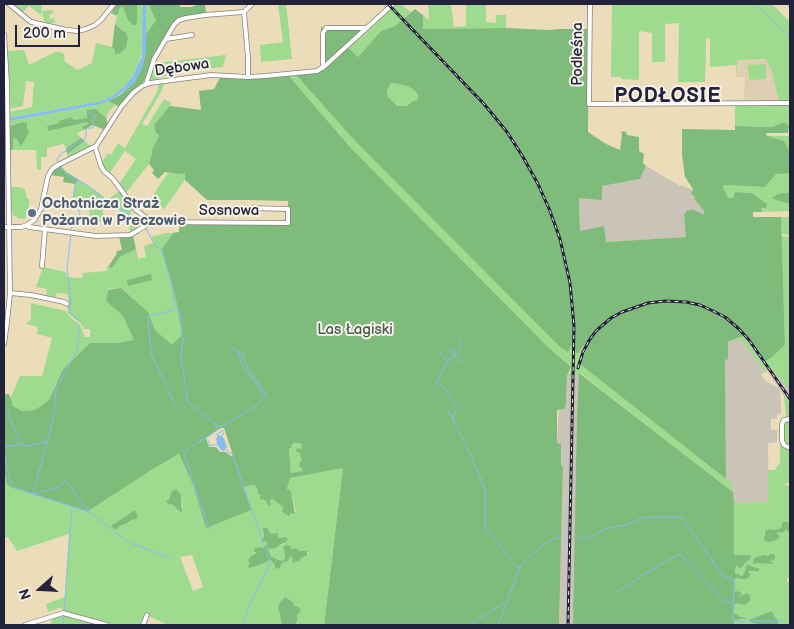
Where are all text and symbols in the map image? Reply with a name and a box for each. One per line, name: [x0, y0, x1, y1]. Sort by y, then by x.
scale bar: [18, 15, 82, 47]
street label: Podleśna: [569, 22, 587, 86]
text: 200 m: [23, 24, 66, 43]
street label: Dębowa: [154, 55, 210, 81]
district label: PODŁOSIE: [614, 85, 722, 109]
place label: Ochotnicza Straż Pożarna w Preczowie: [42, 195, 186, 230]
street label: Sosnowa: [199, 202, 259, 220]
marker: Ochotnicza Straż Pożarna w Preczowie: [26, 207, 38, 219]
park label: Las Łagiski: [317, 321, 393, 339]
north arrow: [15, 564, 65, 614]
text: N: [16, 586, 35, 602]

